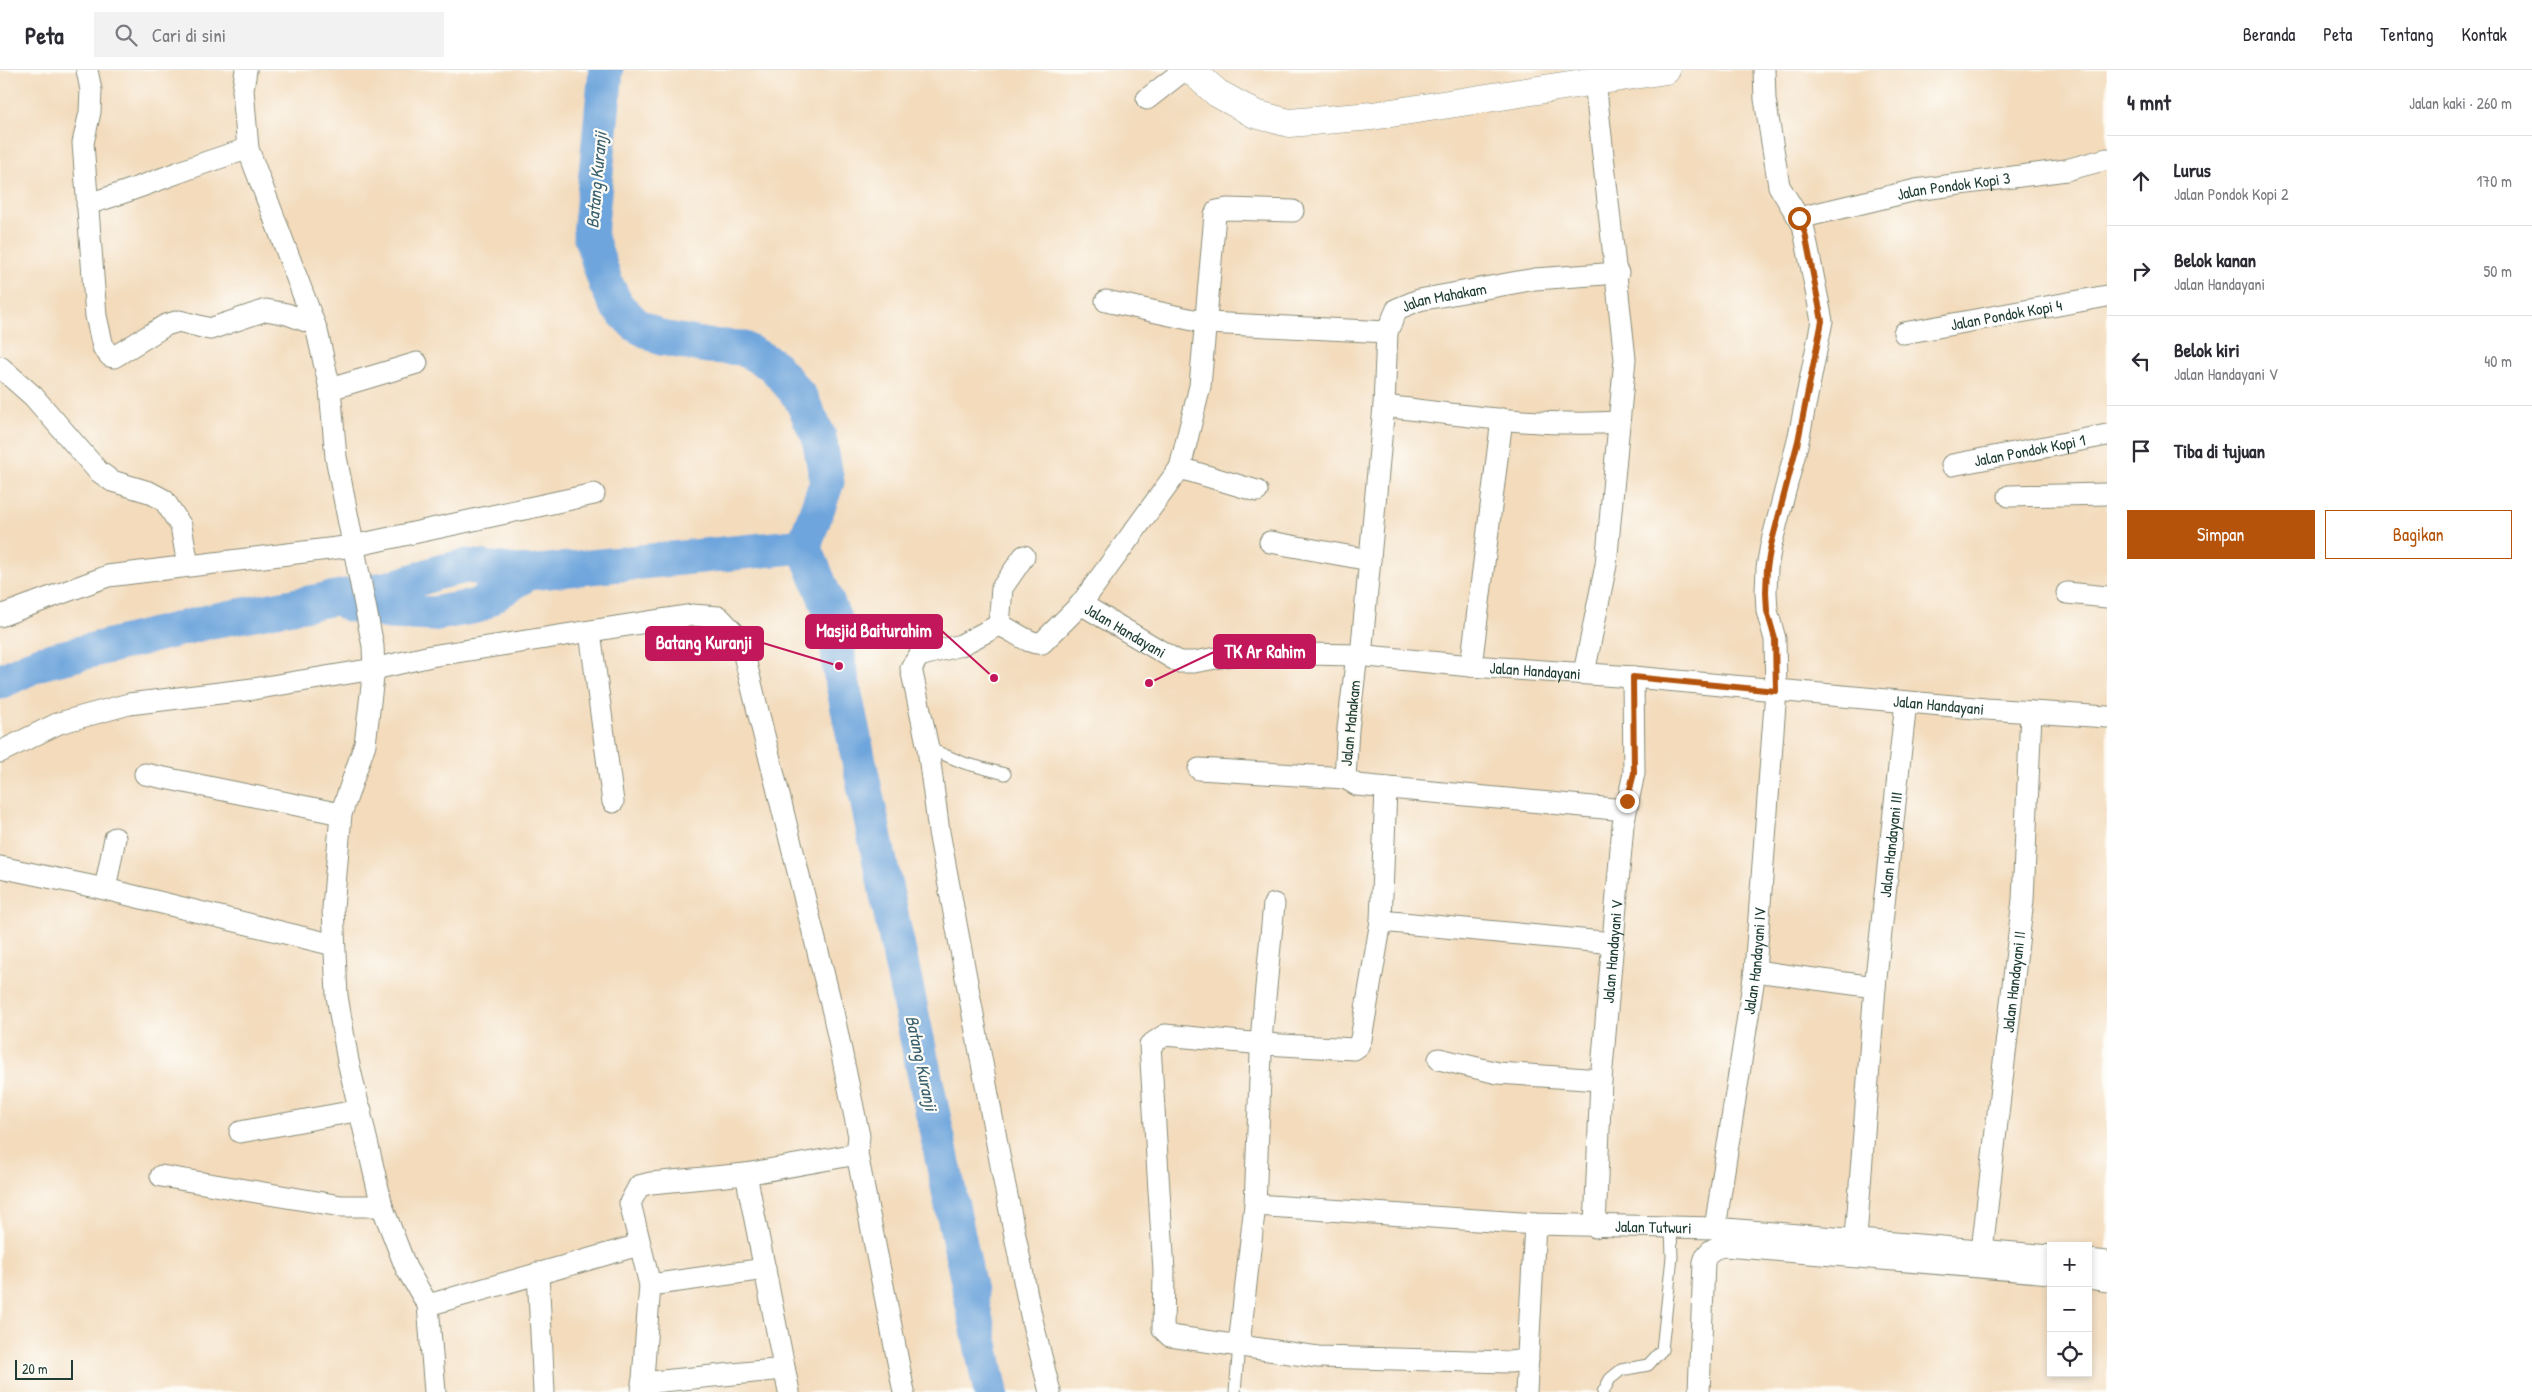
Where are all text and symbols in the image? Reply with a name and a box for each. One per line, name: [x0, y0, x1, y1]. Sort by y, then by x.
search box: [94, 12, 444, 57]
text: Peta: [25, 19, 64, 51]
icon: search: [112, 21, 140, 49]
text: Cari di sini: [152, 22, 226, 48]
text: Beranda: [2243, 22, 2295, 47]
text: Peta: [2323, 22, 2352, 47]
text: Tentang: [2380, 22, 2433, 47]
text: Kontak: [2461, 22, 2507, 47]
text: 4 mnt: [2127, 88, 2171, 117]
text: Jalan kaki · 260 m: [2409, 92, 2512, 114]
water label: Batang Kuranji: [579, 129, 613, 229]
text: Lurus: [2174, 157, 2211, 183]
street label: Jalan Pondok Kopi 3: [1895, 167, 2011, 205]
icon: ahead: [2127, 167, 2155, 195]
text: 170 m: [2477, 170, 2512, 192]
text: Jalan Pondok Kopi 2: [2174, 183, 2288, 205]
route start: [1788, 207, 1811, 230]
text: Belok kanan: [2174, 247, 2256, 273]
icon: right: [2127, 257, 2155, 285]
text: 50 m: [2484, 260, 2512, 282]
text: Jalan Handayani: [2174, 273, 2265, 295]
street label: Jalan Mahakam: [1398, 277, 1488, 317]
street label: Jalan Pondok Kopi 4: [1949, 293, 2064, 335]
text: Belok kiri: [2174, 337, 2240, 363]
icon: left: [2127, 347, 2155, 375]
text: 40 m: [2484, 350, 2512, 372]
text: Jalan Handayani V: [2174, 363, 2278, 385]
street label: Jalan Pondok Kopi 1: [1972, 428, 2087, 472]
icon: arrive: [2127, 437, 2155, 465]
text: Tiba di tujuan: [2174, 438, 2265, 464]
button: Simpan: [2127, 510, 2315, 559]
button: Bagikan: [2325, 510, 2512, 559]
street label: Jalan Handayani: [1081, 598, 1170, 663]
callout: Masjid Baiturahim: [806, 615, 942, 648]
text: Masjid Baiturahim: [816, 618, 932, 643]
callout: Batang Kuranji: [646, 627, 763, 660]
text: Batang Kuranji: [656, 630, 752, 656]
callout: TK Ar Rahim: [1214, 635, 1315, 668]
text: TK Ar Rahim: [1224, 639, 1305, 664]
street label: Jalan Handayani: [1489, 656, 1581, 684]
street label: Jalan Mahakam: [1335, 679, 1365, 767]
street label: Jalan Handayani: [1892, 690, 1985, 720]
route end: [1616, 790, 1639, 813]
street label: Jalan Handayani III: [1874, 791, 1907, 898]
street label: Jalan Handayani V: [1597, 899, 1627, 1004]
street label: Jalan Handayani IV: [1737, 907, 1771, 1016]
street label: Jalan Handayani II: [1997, 930, 2030, 1034]
water label: Batang Kuranji: [900, 1013, 945, 1115]
street label: Jalan Tutwuri: [1615, 1215, 1692, 1238]
map controls: [2047, 1242, 2092, 1377]
button: +: [2047, 1242, 2092, 1287]
button: −: [2047, 1287, 2092, 1332]
button: locate: [2047, 1332, 2092, 1377]
scale bar: [15, 1357, 72, 1380]
text: 20 m: [22, 1359, 48, 1378]

